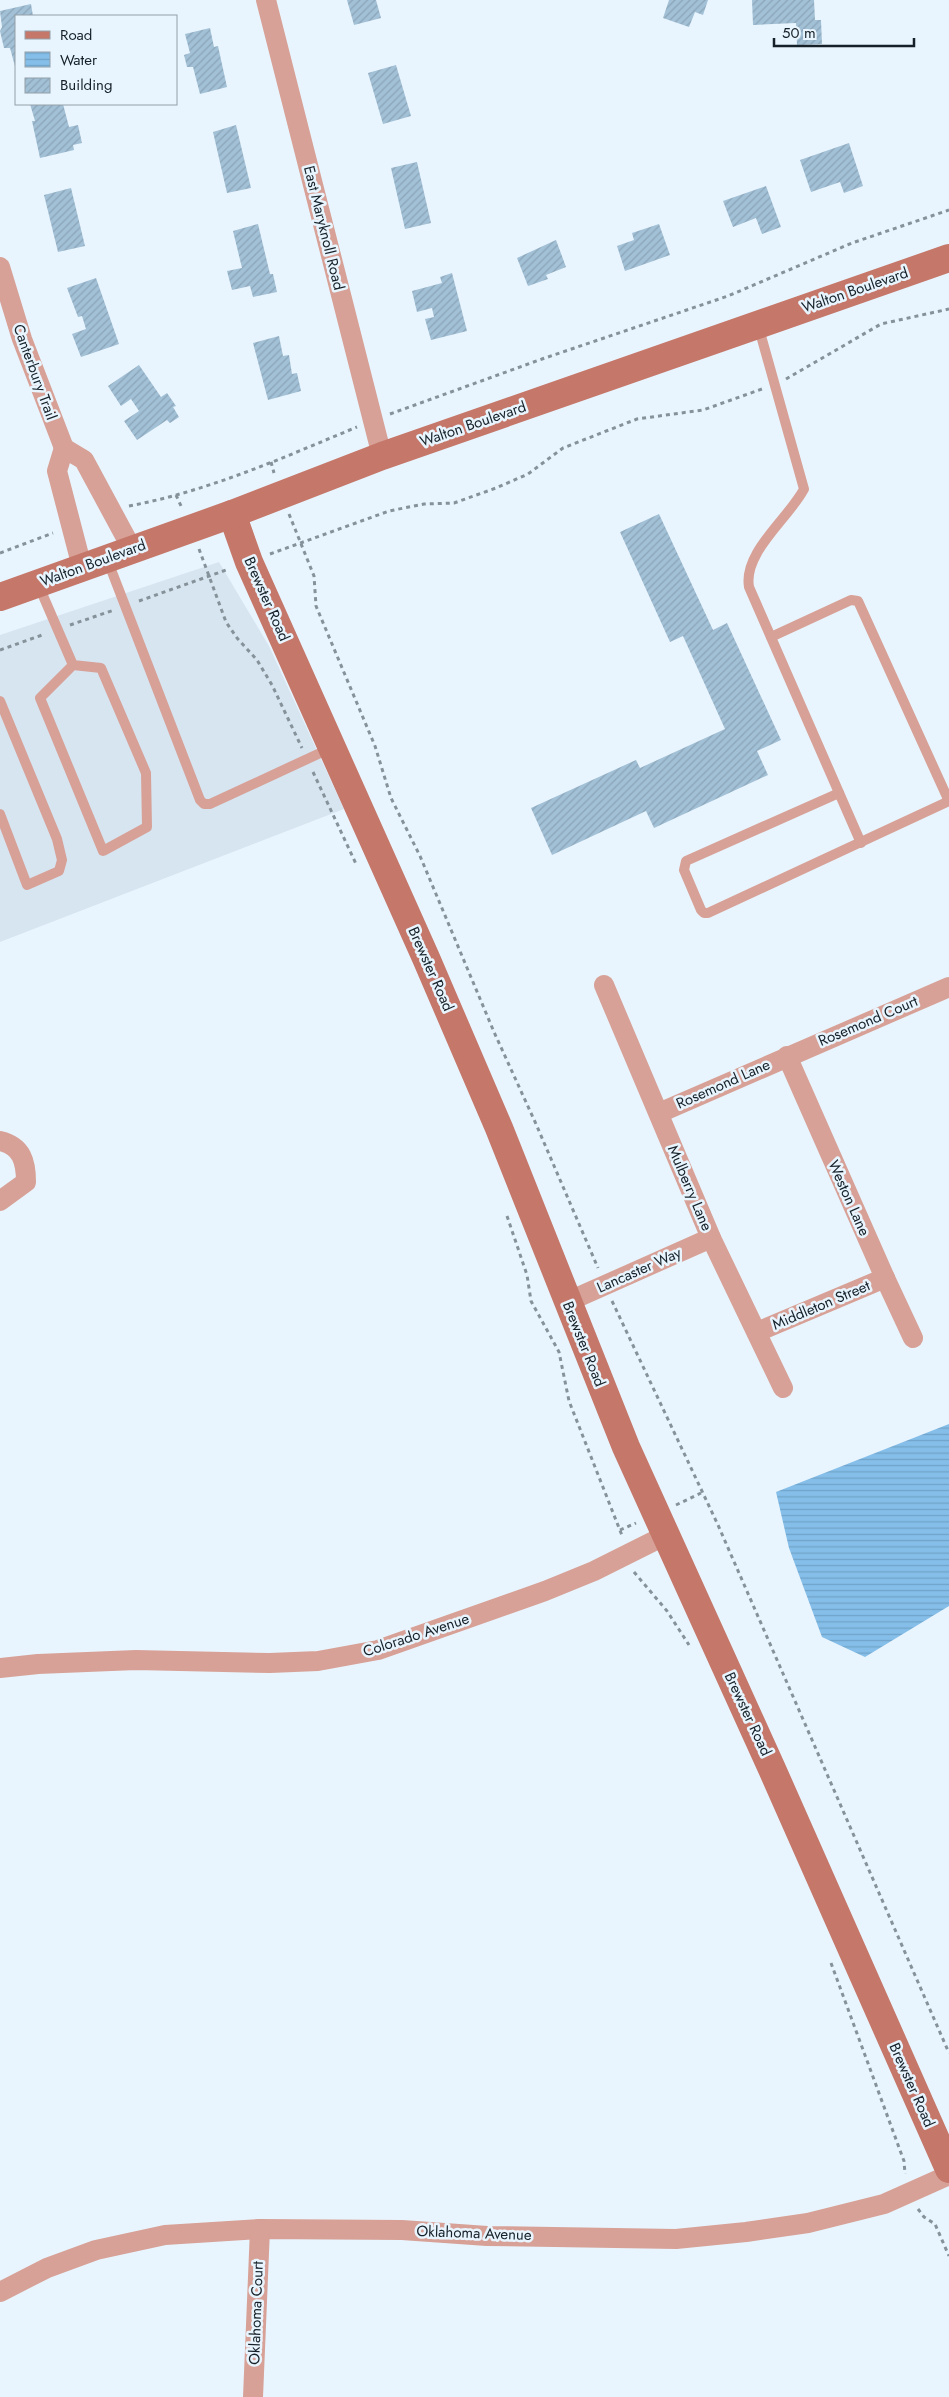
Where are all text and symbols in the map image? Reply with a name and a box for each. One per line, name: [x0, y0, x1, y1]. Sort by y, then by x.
legend: [15, 15, 178, 105]
scale bar: [774, 15, 914, 47]
text: 50 m: [782, 22, 816, 44]
text: Road: [60, 24, 92, 46]
text: Water: [60, 49, 98, 71]
text: Building: [60, 74, 112, 96]
street label: East Maryknoll Road: [298, 163, 350, 293]
street label: Walton Boulevard: [799, 262, 911, 318]
street label: Canterbury Trail: [7, 321, 63, 423]
street label: Walton Boulevard: [417, 396, 529, 452]
street label: Walton Boulevard: [37, 534, 149, 592]
street label: Brewster Road: [239, 553, 295, 645]
street label: Brewster Road: [403, 923, 459, 1015]
street label: Rosemond Court: [815, 990, 922, 1052]
street label: Rosemond Lane: [673, 1053, 774, 1115]
street label: Mulberry Lane: [662, 1142, 718, 1235]
street label: Weston Lane: [822, 1156, 876, 1240]
street label: Lancaster Way: [593, 1241, 685, 1298]
street label: Middleton Street: [769, 1274, 874, 1335]
street label: Brewster Road: [557, 1298, 611, 1390]
street label: Colorado Avenue: [360, 1607, 472, 1663]
street label: Brewster Road: [719, 1668, 777, 1760]
street label: Brewster Road: [884, 2039, 940, 2131]
street label: Oklahoma Avenue: [416, 2220, 532, 2246]
street label: Oklahoma Court: [243, 2260, 269, 2365]

